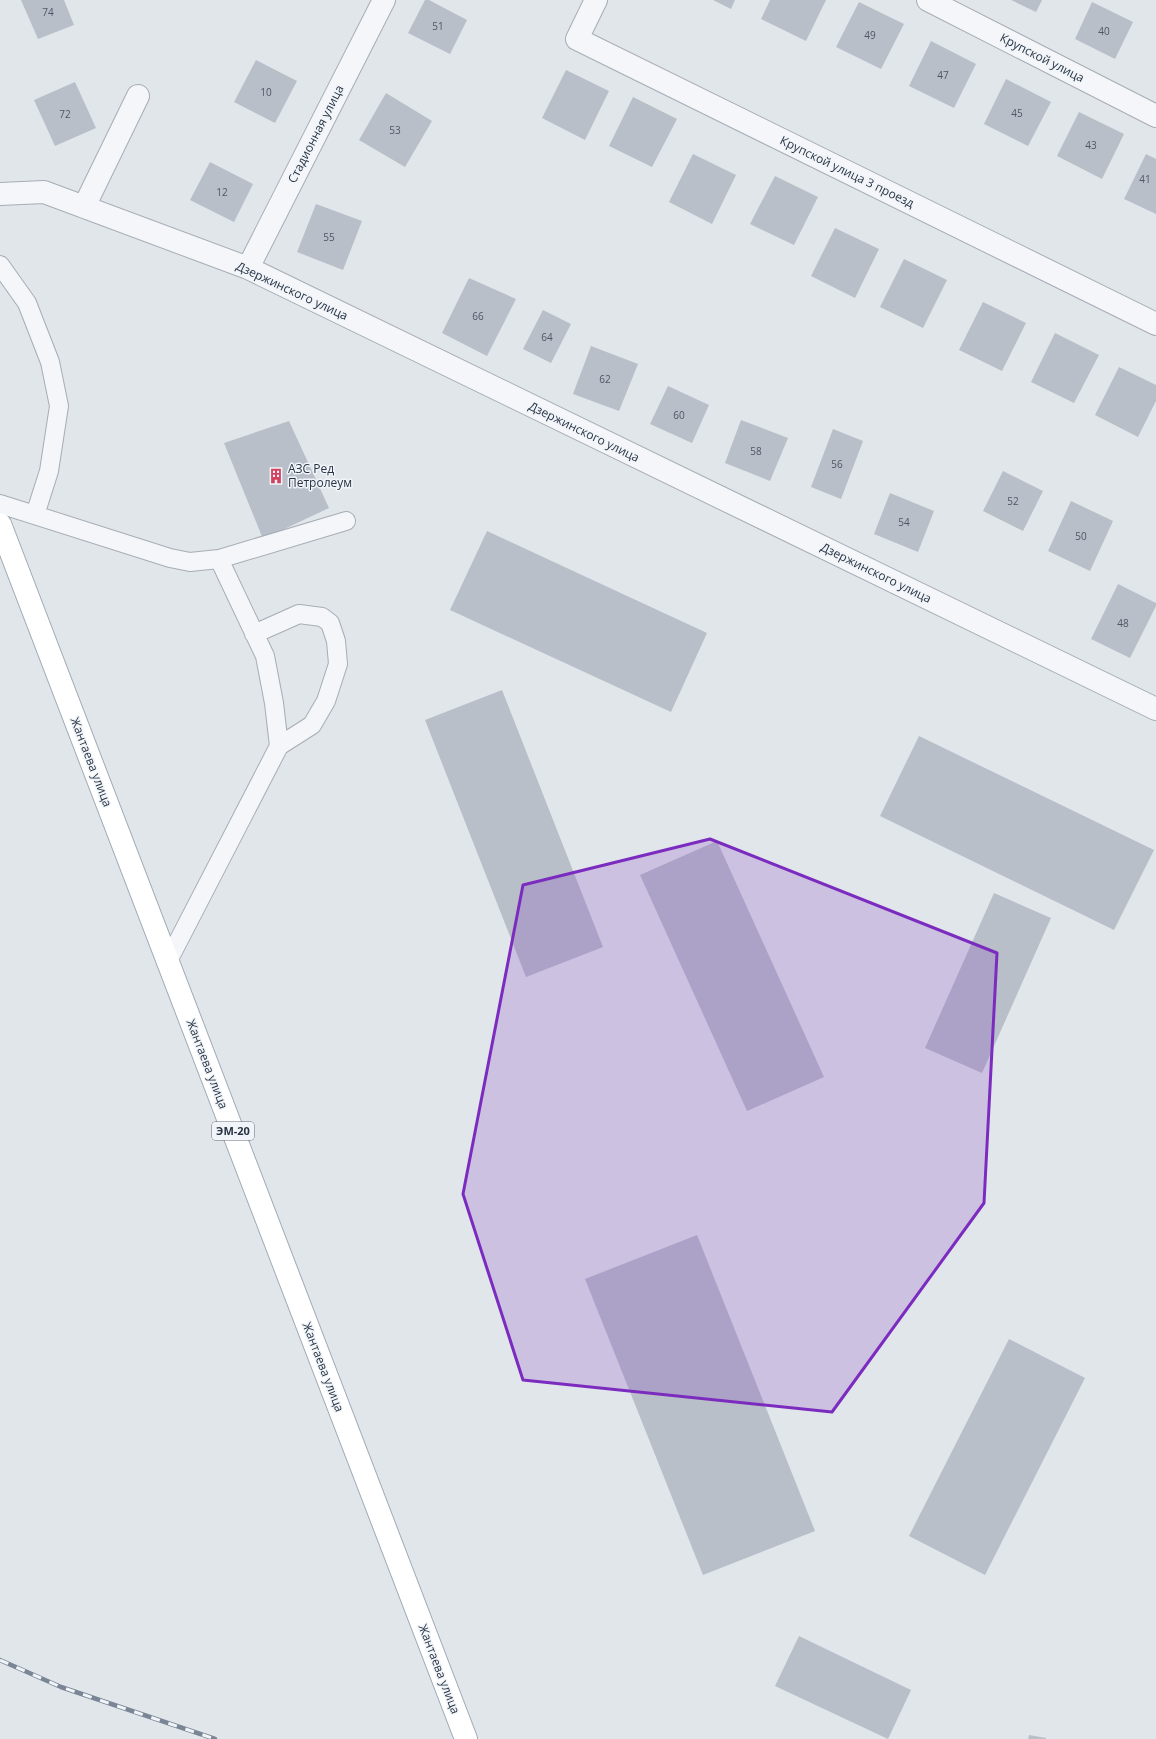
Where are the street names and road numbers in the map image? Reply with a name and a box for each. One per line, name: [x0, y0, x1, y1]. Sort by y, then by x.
street label: Крупской улица: [997, 29, 1087, 86]
street label: Стадионная улица: [283, 82, 348, 186]
street label: Крупской улица 3 проезд: [777, 132, 917, 212]
street label: Дзержинского улица: [234, 257, 351, 324]
street label: Дзержинского улица: [526, 397, 643, 466]
street label: Дзержинского улица: [818, 538, 935, 607]
street label: Жантаева улица: [67, 715, 116, 809]
street label: Жантаева улица: [183, 1017, 232, 1111]
road number: ЭМ-20: [212, 1122, 254, 1140]
street label: Жантаева улица: [299, 1320, 348, 1414]
street label: Жантаева улица: [415, 1622, 464, 1716]

